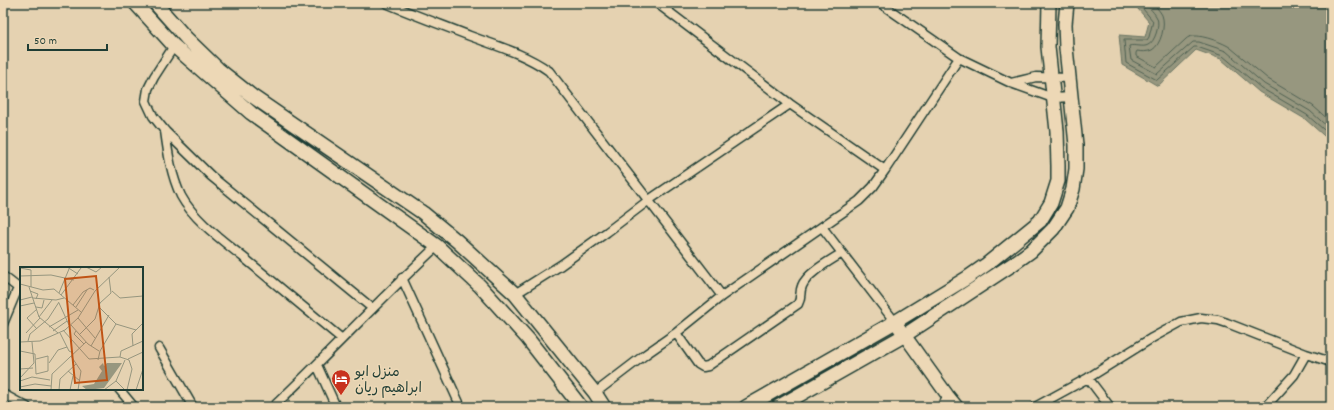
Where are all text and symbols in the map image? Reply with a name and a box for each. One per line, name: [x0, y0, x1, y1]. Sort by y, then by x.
scale bar: [28, 26, 107, 52]
text: 50 m: [34, 33, 57, 50]
inset map: [20, 267, 143, 390]
place label: منزل ابو ابراهيم ريان: [354, 363, 422, 399]
hotel icon: منزل ابو ابراهيم ريان: [330, 368, 352, 396]

